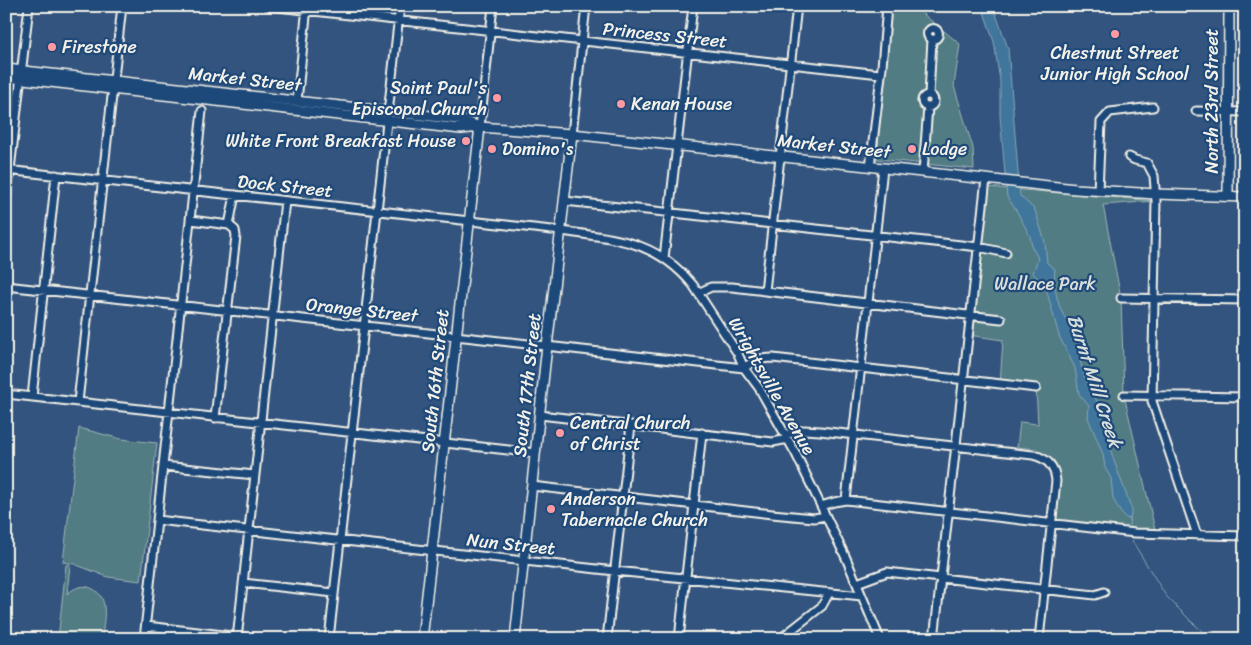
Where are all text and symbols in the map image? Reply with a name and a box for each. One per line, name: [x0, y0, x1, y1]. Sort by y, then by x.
street label: Princess Street: [601, 13, 729, 57]
marker: Chestnut Street Junior High School: [1109, 28, 1121, 40]
street label: North 23rd Street: [1196, 28, 1228, 174]
place label: Firestone: [62, 31, 137, 63]
place label: Chestnut Street Junior High School: [1040, 37, 1190, 90]
marker: Firestone: [46, 41, 58, 53]
street label: Market Street: [187, 57, 304, 101]
place label: Saint Paul's Episcopal Church: [352, 72, 488, 125]
place label: Kenan House: [631, 88, 732, 120]
marker: Saint Paul's Episcopal Church: [491, 92, 503, 104]
marker: Kenan House: [615, 98, 627, 110]
street label: Market Street: [776, 124, 893, 168]
place label: White Front Breakfast House: [226, 125, 456, 157]
place label: Domino's: [502, 133, 574, 165]
place label: Lodge: [922, 133, 967, 165]
marker: White Front Breakfast House: [460, 135, 472, 147]
marker: Domino's: [486, 143, 498, 155]
marker: Lodge: [906, 143, 918, 155]
street label: Dock Street: [236, 165, 334, 207]
park label: Wallace Park: [994, 268, 1096, 300]
street label: Orange Street: [304, 288, 420, 332]
street label: South 16th Street: [412, 307, 458, 454]
water label: Burnt Mill Creek: [1058, 310, 1133, 455]
street label: South 17th Street: [504, 311, 550, 458]
street label: Wrightsville Avenue: [719, 311, 825, 462]
place label: Central Church of Christ: [570, 407, 690, 460]
marker: Central Church of Christ: [554, 427, 566, 439]
place label: Anderson Tabernacle Church: [560, 483, 708, 536]
marker: Anderson Tabernacle Church: [545, 503, 557, 515]
street label: Nun Street: [465, 523, 557, 565]

